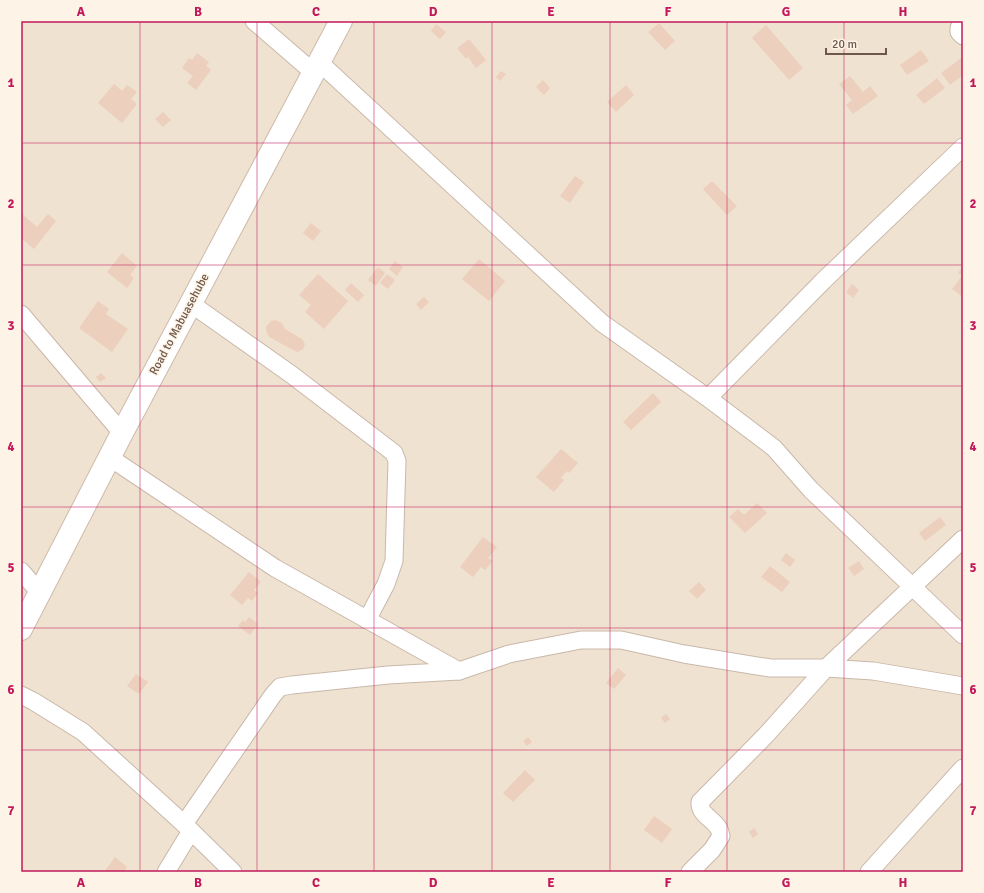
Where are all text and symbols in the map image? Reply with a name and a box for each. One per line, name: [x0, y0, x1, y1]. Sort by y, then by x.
text: A: [77, 4, 86, 20]
text: B: [194, 4, 202, 20]
text: C: [312, 4, 320, 20]
text: D: [429, 4, 438, 20]
text: E: [547, 4, 555, 20]
text: F: [665, 4, 672, 20]
text: G: [782, 4, 790, 20]
text: H: [899, 4, 907, 20]
scale bar: [826, 30, 886, 56]
text: 20 m: [832, 37, 857, 52]
text: 1: [7, 75, 15, 91]
text: 1: [969, 75, 977, 91]
text: 2: [7, 196, 15, 212]
text: 2: [969, 196, 977, 212]
street label: Road to Mabuasehube: [146, 271, 213, 378]
text: 3: [7, 318, 15, 334]
text: 3: [969, 318, 977, 334]
text: 4: [7, 439, 15, 455]
text: 4: [969, 439, 977, 455]
text: 5: [7, 560, 15, 576]
text: 5: [969, 560, 977, 576]
text: 6: [7, 682, 15, 698]
text: 6: [969, 682, 977, 698]
text: 7: [7, 803, 15, 819]
text: 7: [969, 803, 977, 819]
text: A: [77, 875, 86, 891]
text: B: [194, 875, 202, 891]
text: C: [312, 875, 320, 891]
text: D: [429, 875, 438, 891]
text: E: [547, 875, 555, 891]
text: F: [665, 875, 672, 891]
text: G: [782, 875, 790, 891]
text: H: [899, 875, 907, 891]

